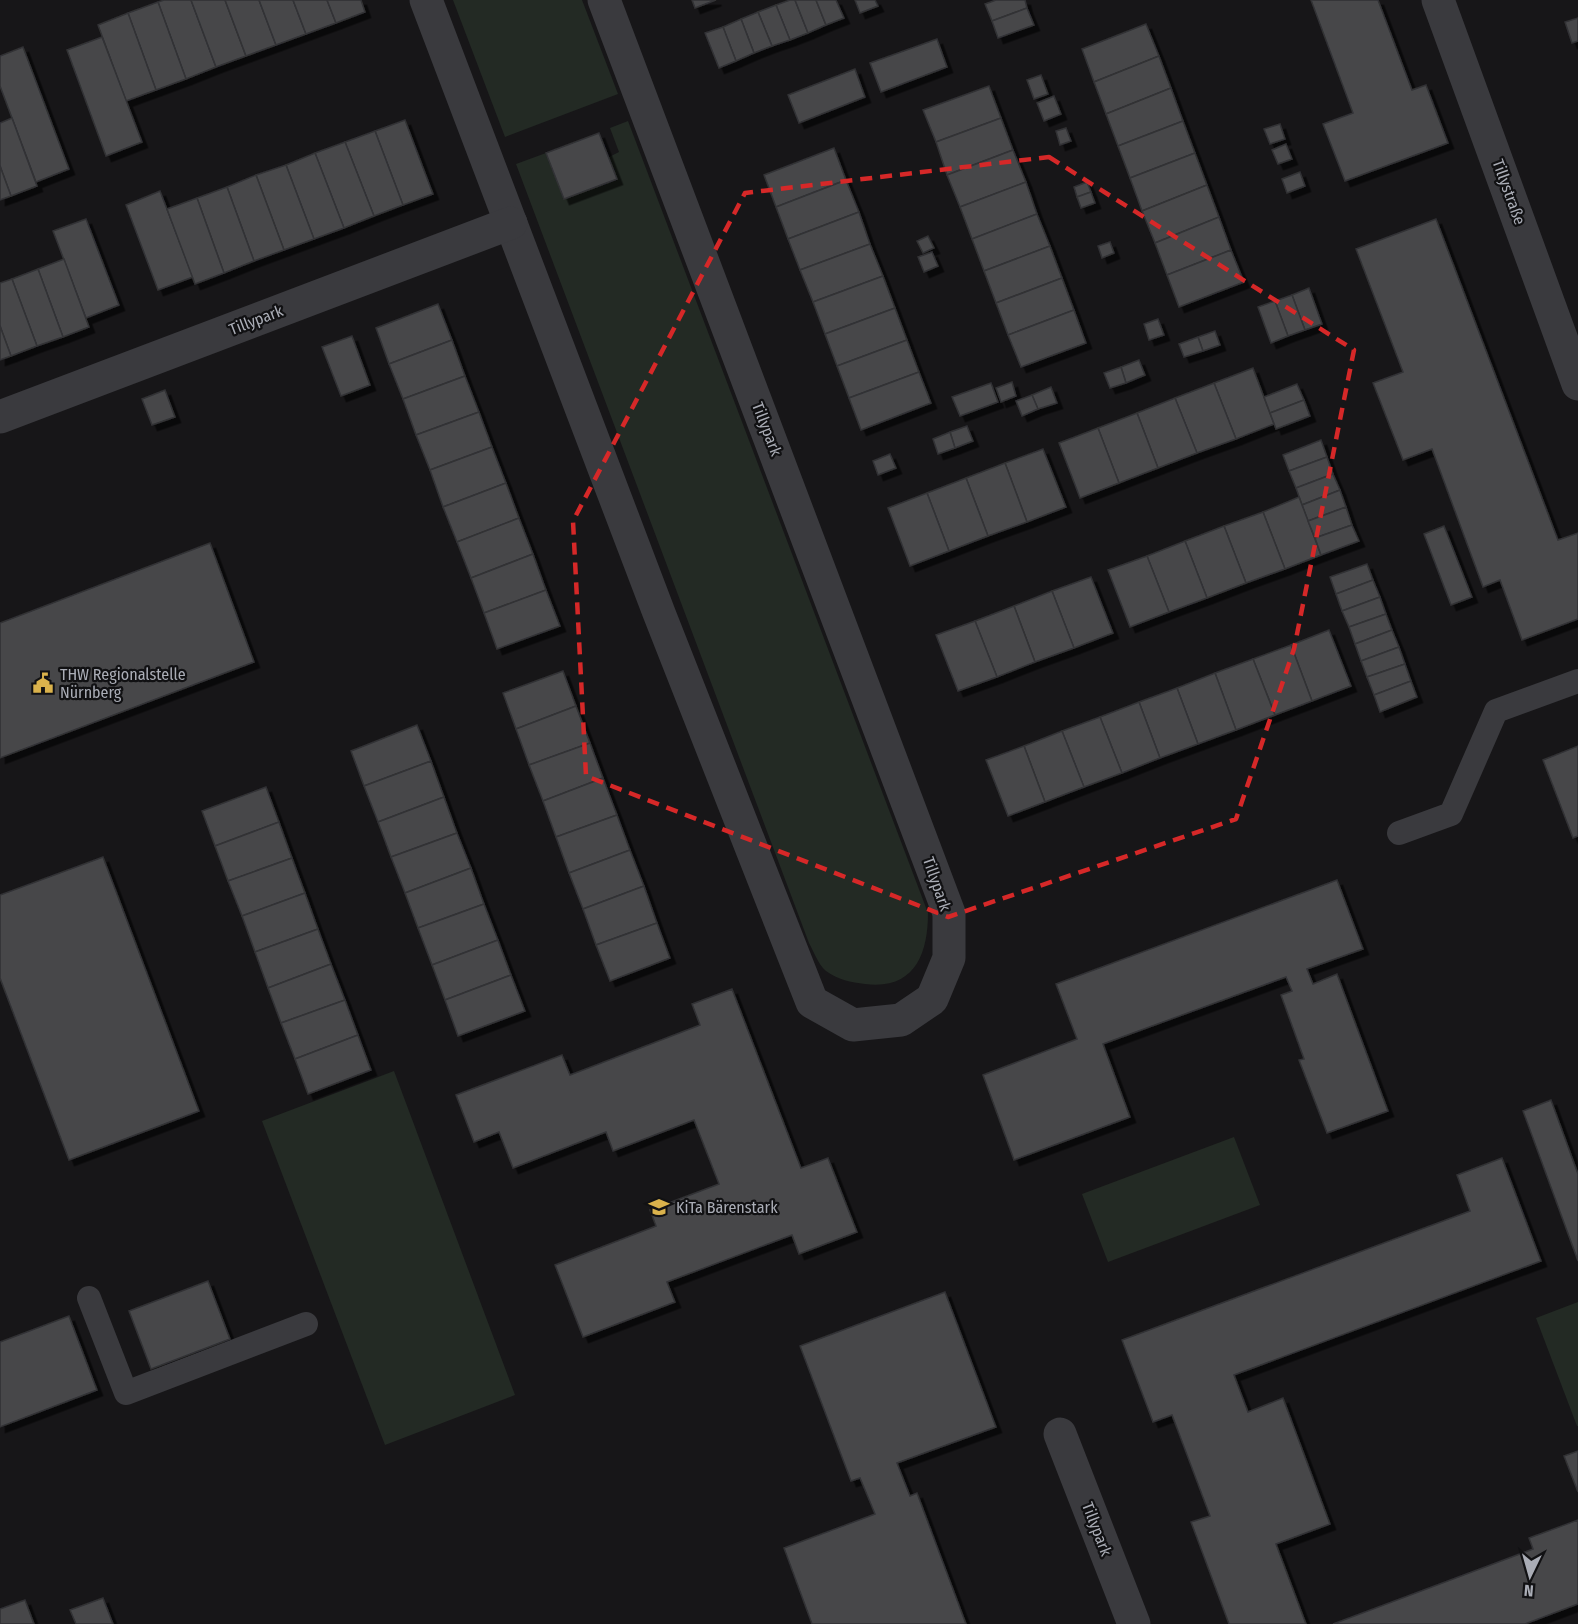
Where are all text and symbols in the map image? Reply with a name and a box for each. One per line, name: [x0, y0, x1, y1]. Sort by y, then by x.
street label: Tillystraße: [1488, 157, 1530, 227]
street label: Tillypark: [226, 301, 286, 339]
street label: Tillypark: [748, 399, 786, 459]
place label: THW Regionalstelle Nürnberg: [60, 665, 186, 702]
public building icon: THW Regionalstelle Nürnberg: [31, 671, 55, 695]
street label: Tillypark: [919, 854, 955, 914]
school or university icon: KiTa Bärenstark: [647, 1195, 671, 1219]
place label: KiTa Bärenstark: [676, 1198, 778, 1217]
street label: Tillypark: [1078, 1499, 1116, 1559]
north arrow: [1500, 1546, 1560, 1606]
text: N: [1523, 1581, 1534, 1600]

